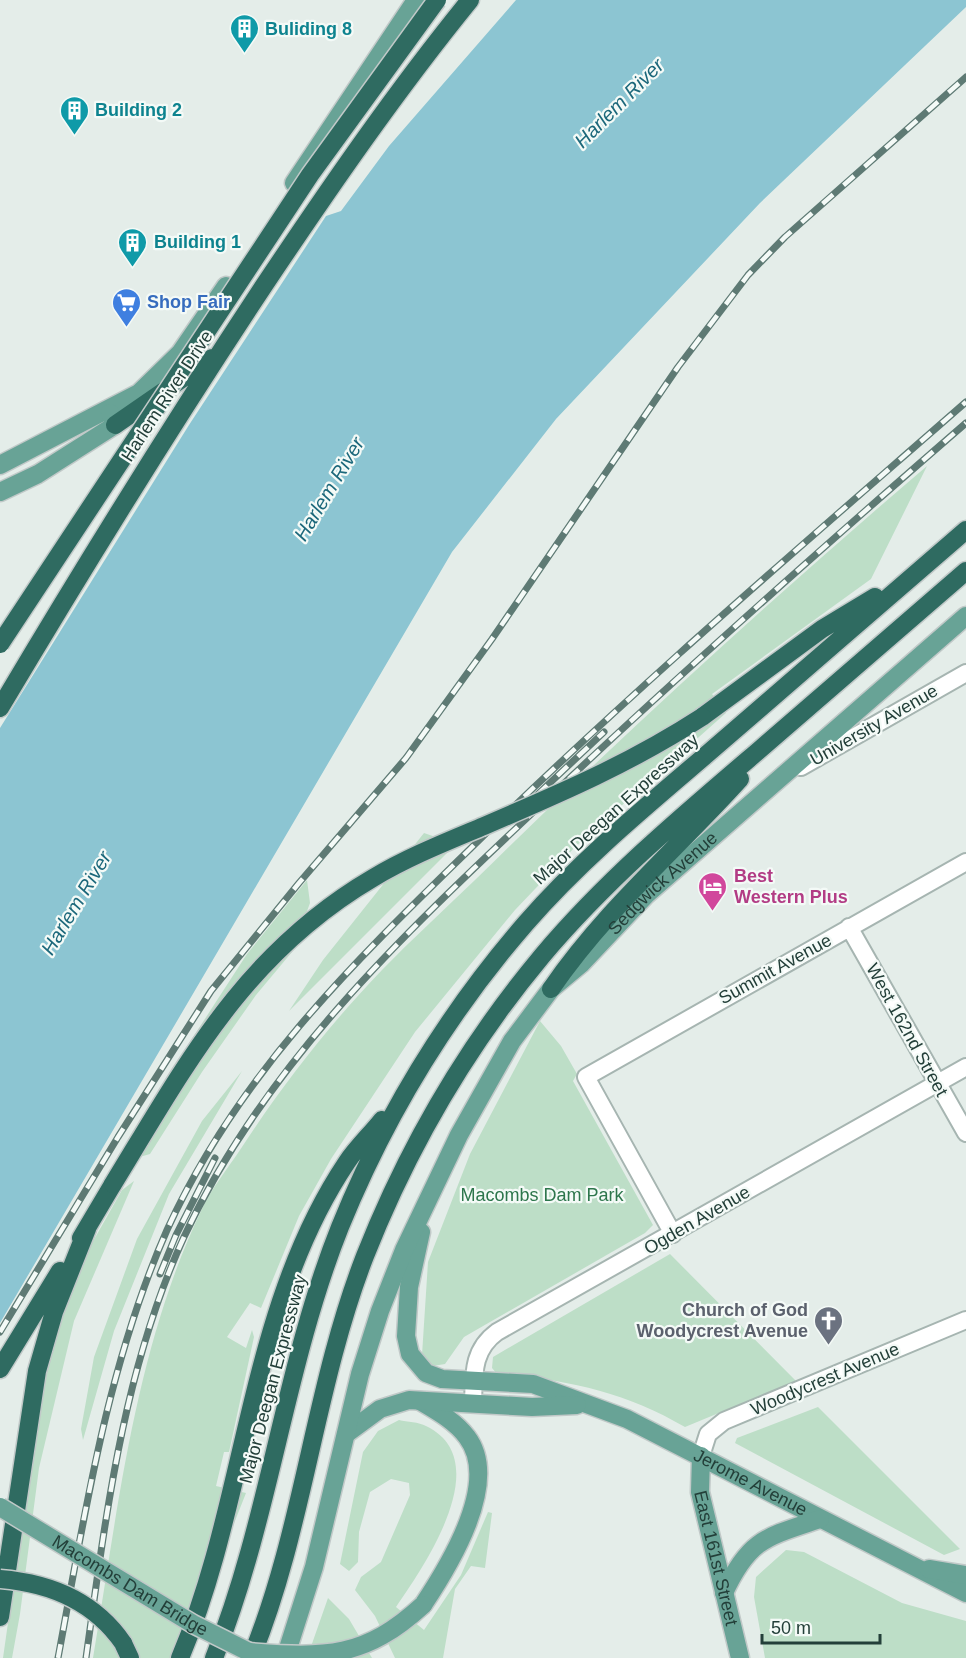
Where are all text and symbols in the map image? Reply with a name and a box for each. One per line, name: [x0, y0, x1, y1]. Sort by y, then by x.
building icon: Buliding 8: [228, 13, 260, 55]
place label: Buliding 8: [265, 19, 352, 39]
water label: Harlem River: [570, 53, 669, 152]
building icon: Building 2: [58, 94, 90, 136]
place label: Building 2: [95, 100, 182, 120]
building icon: Building 1: [117, 226, 149, 268]
place label: Building 1: [154, 232, 241, 252]
supermarket icon: Shop Fair: [110, 286, 142, 328]
place label: Shop Fair: [147, 292, 230, 312]
street label: Harlem River Drive: [117, 327, 217, 465]
water label: Harlem River: [290, 432, 369, 545]
street label: University Avenue: [807, 680, 941, 770]
street label: Major Deegan Expressway: [529, 730, 703, 888]
street label: Sedgwick Avenue: [604, 828, 721, 939]
water label: Harlem River: [37, 846, 116, 959]
place label: Best Western Plus: [734, 866, 848, 907]
hotel icon: Best Western Plus: [697, 870, 729, 912]
street label: Summit Avenue: [715, 930, 835, 1008]
street label: West 162nd Street: [862, 960, 952, 1100]
street label: Ogden Avenue: [641, 1182, 753, 1258]
park label: Macombs Dam Park: [460, 1185, 625, 1205]
street label: Major Deegan Expressway: [236, 1273, 310, 1485]
place label: Church of God Woodycrest Avenue: [637, 1300, 808, 1341]
church icon: Church of God Woodycrest Avenue: [813, 1304, 845, 1346]
street label: Woodycrest Avenue: [748, 1339, 902, 1419]
street label: Jerome Avenue: [690, 1445, 811, 1520]
street label: East 161st Street: [690, 1489, 742, 1628]
street label: Macombs Dam Bridge: [49, 1531, 211, 1640]
scale bar: [762, 1607, 880, 1645]
text: 50 m: [771, 1618, 811, 1638]

